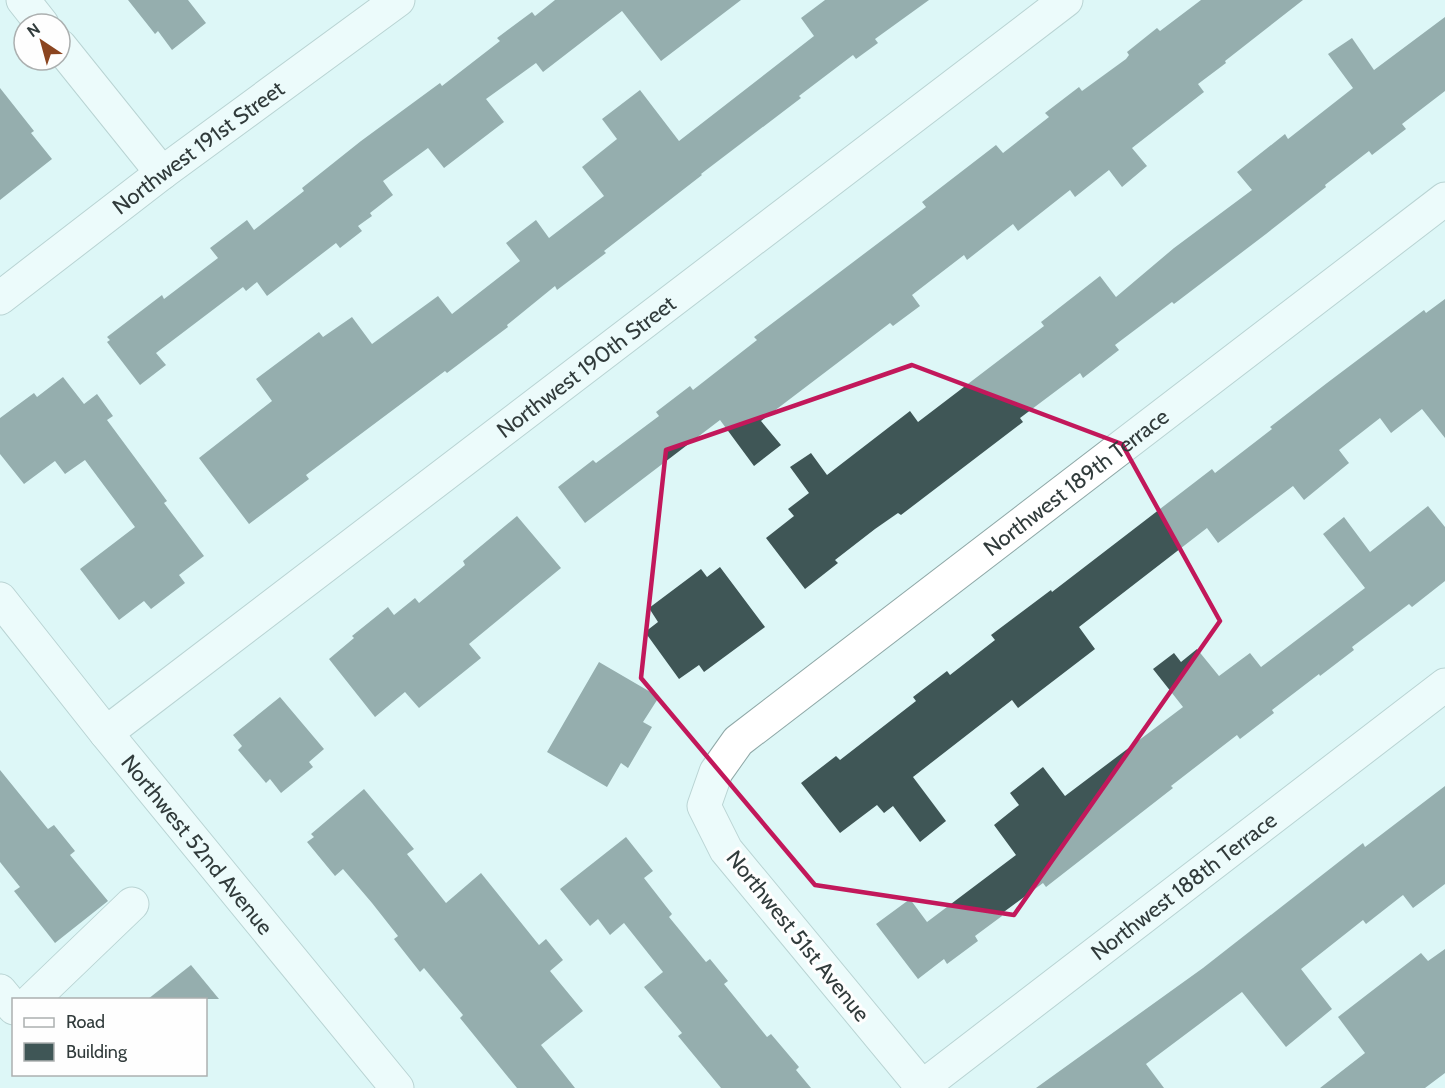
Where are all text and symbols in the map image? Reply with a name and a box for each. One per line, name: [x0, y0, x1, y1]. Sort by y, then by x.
north arrow: [12, 12, 72, 72]
text: N: [23, 19, 44, 41]
street label: Northwest 191st Street: [107, 74, 290, 220]
street label: Northwest 190th Street: [491, 289, 681, 443]
street label: Northwest 189th Terrace: [978, 402, 1174, 561]
street label: Northwest 52nd Avenue: [116, 749, 279, 940]
street label: Northwest 188th Terrace: [1085, 806, 1282, 966]
street label: Northwest 51st Avenue: [721, 845, 875, 1027]
legend: [12, 998, 207, 1076]
text: Road: [66, 1011, 105, 1033]
text: Building: [66, 1041, 128, 1063]

